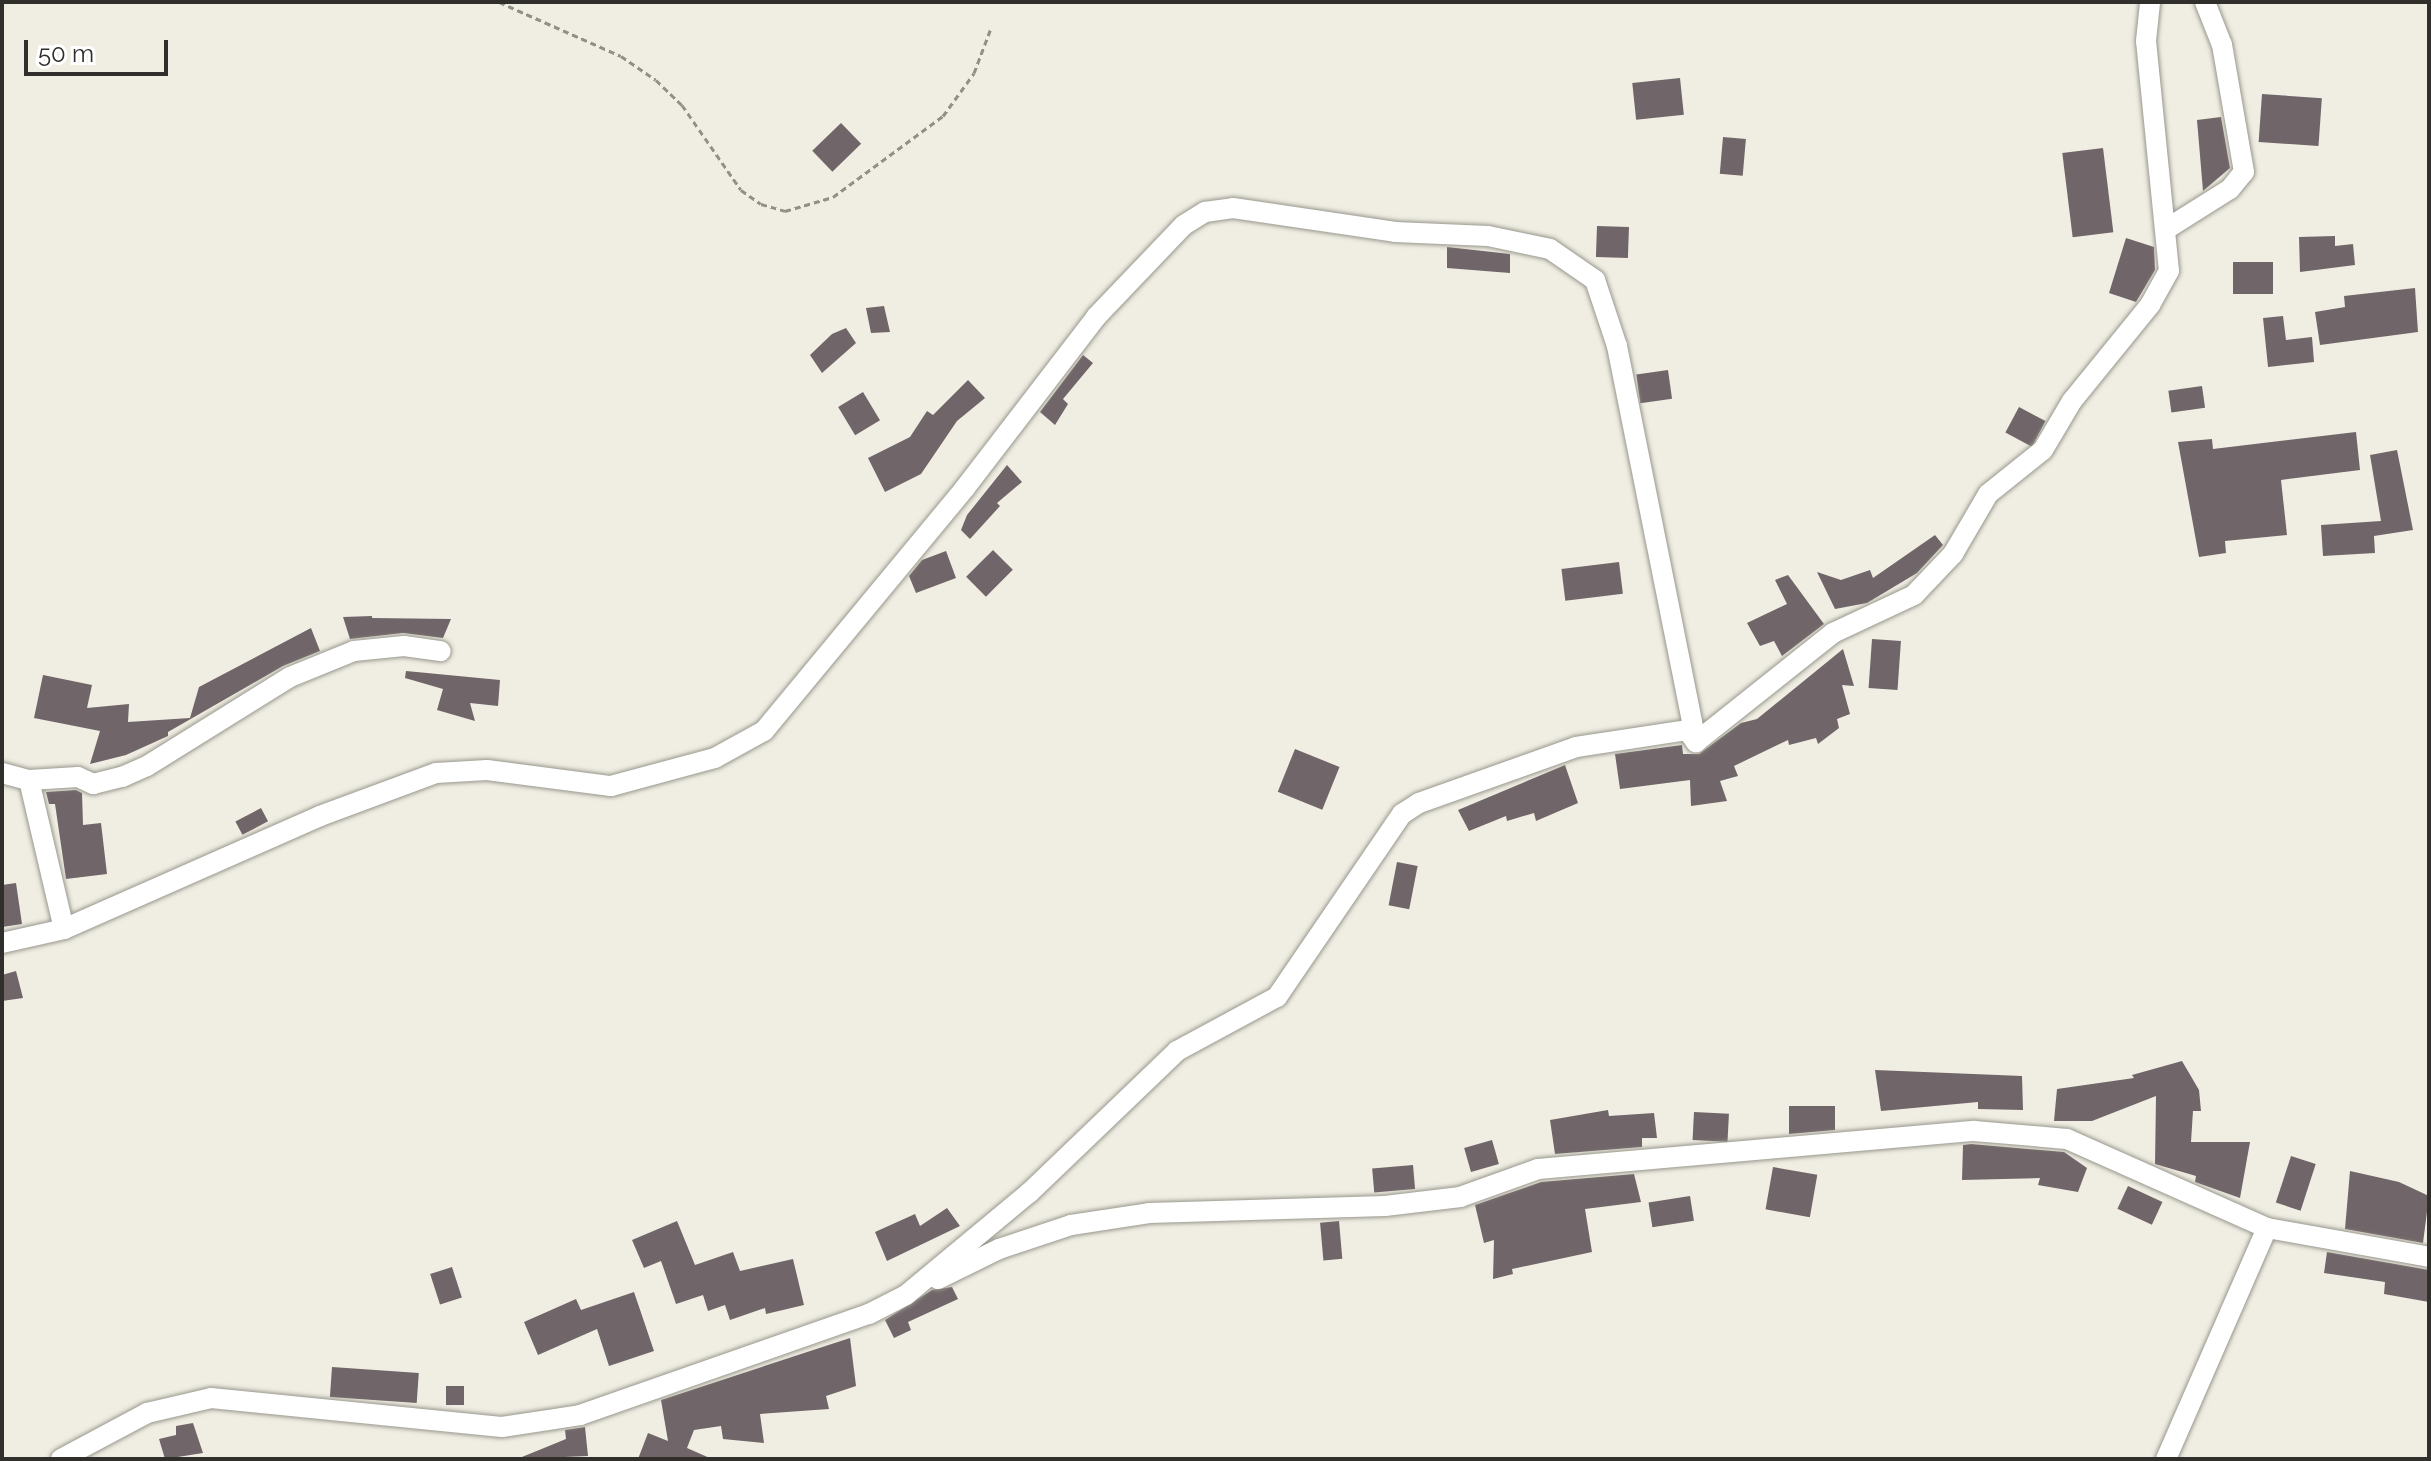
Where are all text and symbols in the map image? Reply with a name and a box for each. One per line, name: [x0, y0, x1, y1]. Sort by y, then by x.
scale bar: [28, 24, 172, 74]
text: 50 m: [38, 39, 94, 68]

